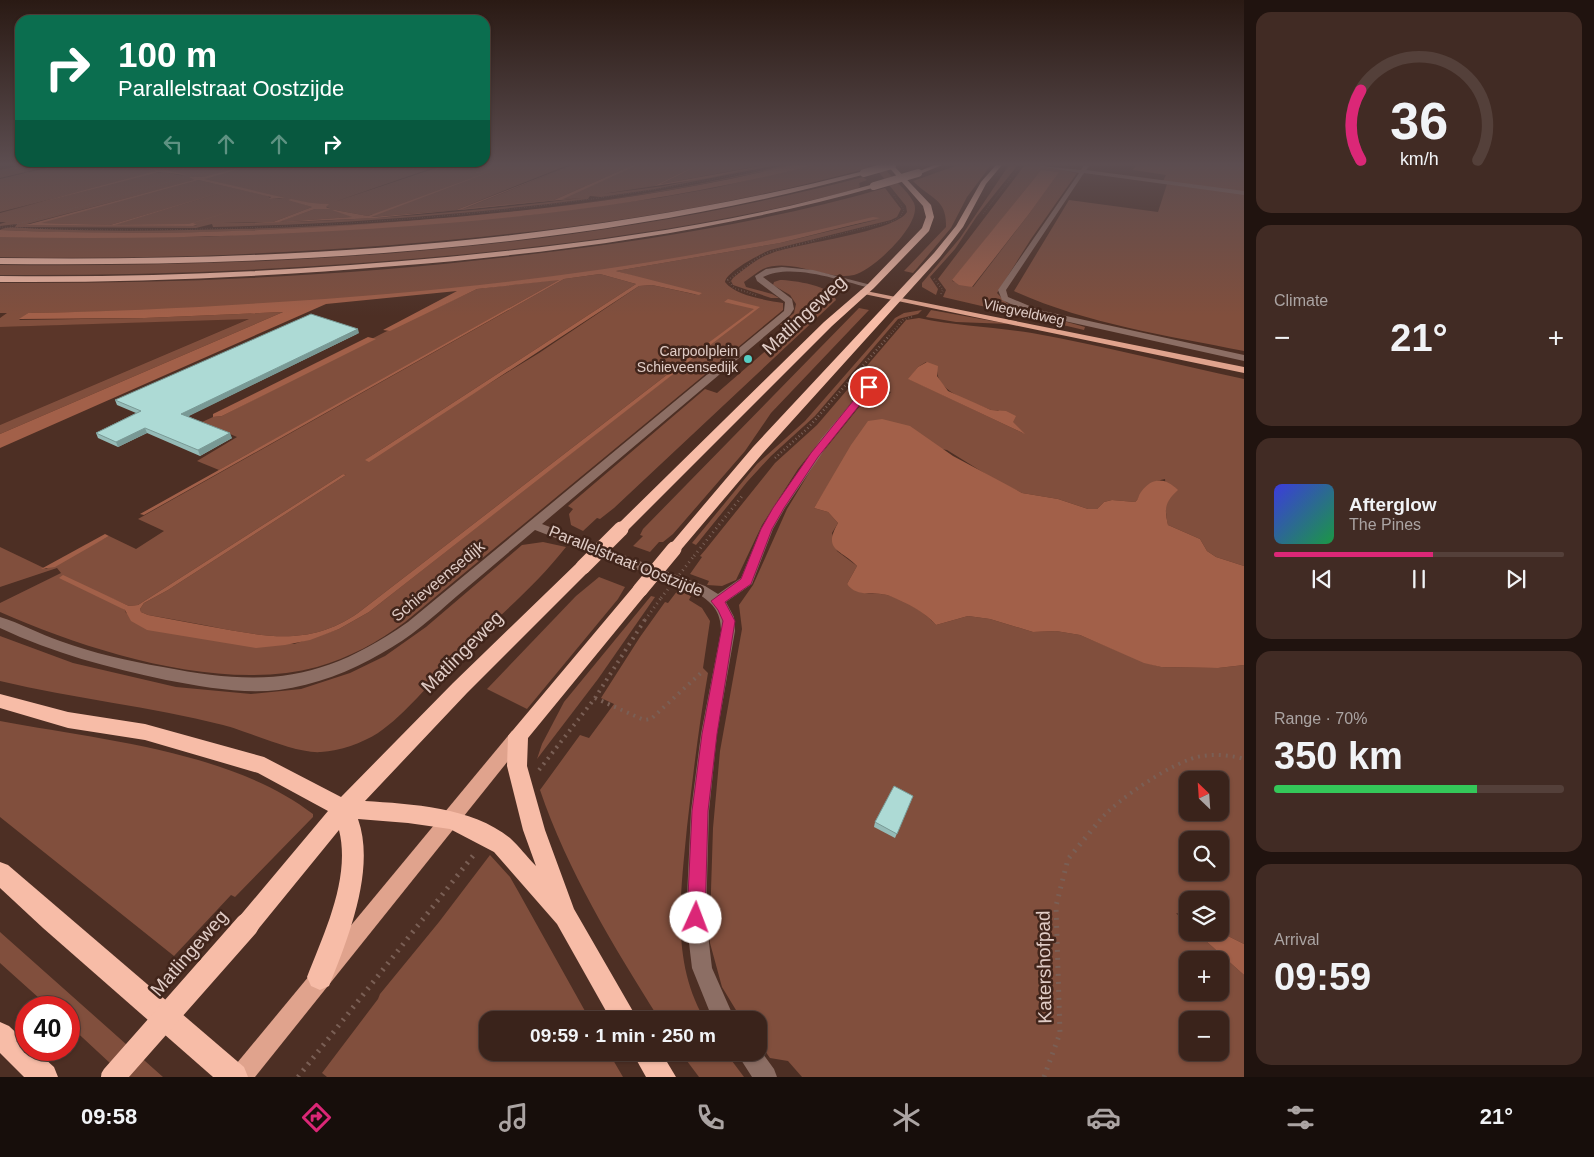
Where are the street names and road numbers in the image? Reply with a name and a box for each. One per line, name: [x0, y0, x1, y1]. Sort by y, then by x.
street label: Matlingeweg: [758, 271, 850, 359]
street label: Vliegveldweg: [982, 296, 1066, 328]
street label: Parallelstraat Oostzijde: [547, 522, 706, 600]
street label: Schieveensedijk: [388, 537, 489, 625]
street label: Matlingeweg: [417, 607, 507, 697]
street label: Matlingeweg: [146, 906, 232, 1000]
street label: Katershofpad: [1033, 910, 1055, 1024]

